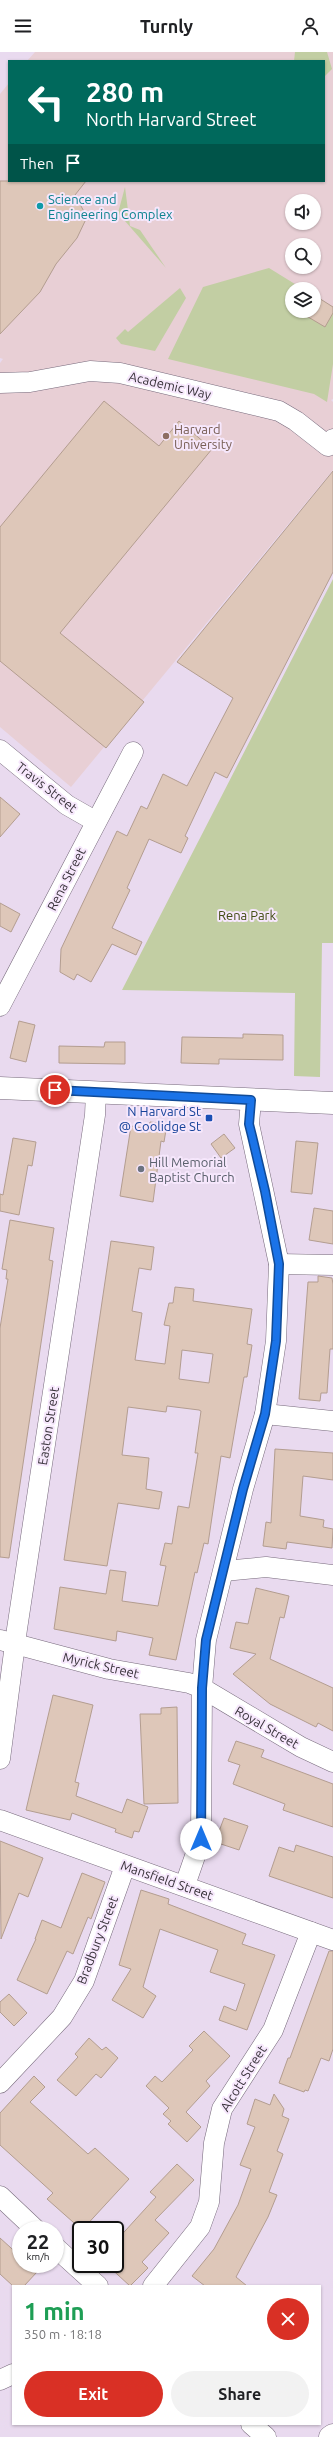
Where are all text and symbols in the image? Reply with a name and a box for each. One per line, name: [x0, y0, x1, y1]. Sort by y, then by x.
icon: menu: [12, 15, 34, 37]
icon: person: [299, 15, 321, 37]
text: Turnly: [140, 16, 193, 36]
icon: left: [20, 76, 72, 128]
text: 280 m: [86, 76, 164, 107]
text: North Harvard Street: [86, 109, 256, 129]
icon: arrive: [62, 152, 84, 174]
text: Then: [20, 155, 54, 172]
place label: Science and Engineering Complex: [48, 192, 173, 221]
map controls: [285, 194, 321, 318]
button: sound: [285, 194, 321, 230]
marker: Science and Engineering Complex: [35, 201, 45, 211]
button: search: [285, 238, 321, 274]
button: layers: [285, 282, 321, 318]
street label: Academic Way: [127, 369, 213, 401]
place label: Harvard University: [174, 422, 232, 451]
marker: Harvard University: [161, 431, 171, 441]
street label: Travis Street: [14, 759, 80, 815]
street label: Rena Street: [44, 845, 88, 913]
park label: Rena Park: [218, 908, 277, 922]
pin: [38, 1073, 72, 1107]
icon: arrive: [44, 1079, 66, 1101]
place label: N Harvard St @ Coolidge St: [119, 1104, 201, 1133]
marker: N Harvard St @ Coolidge St: [204, 1113, 214, 1123]
place label: Hill Memorial Baptist Church: [149, 1155, 235, 1184]
marker: Hill Memorial Baptist Church: [136, 1164, 146, 1174]
street label: Easton Street: [35, 1386, 61, 1466]
street label: Myrick Street: [62, 1649, 140, 1681]
street label: Royal Street: [233, 1703, 301, 1751]
position arrow: [180, 1818, 222, 1860]
street label: Mansfield Street: [119, 1858, 215, 1902]
street label: Bradbury Street: [74, 1894, 120, 1986]
street label: Alcott Street: [217, 2043, 269, 2113]
speed limit sign: 30: [72, 2221, 124, 2273]
text: 22: [27, 2230, 49, 2253]
text: km/h: [26, 2251, 50, 2262]
text: 1 min: [24, 2298, 85, 2325]
button: close: [267, 2298, 309, 2340]
text: 350 m · 18:18: [24, 2327, 102, 2341]
button: Exit: [24, 2371, 163, 2417]
button: Share: [171, 2371, 309, 2417]

